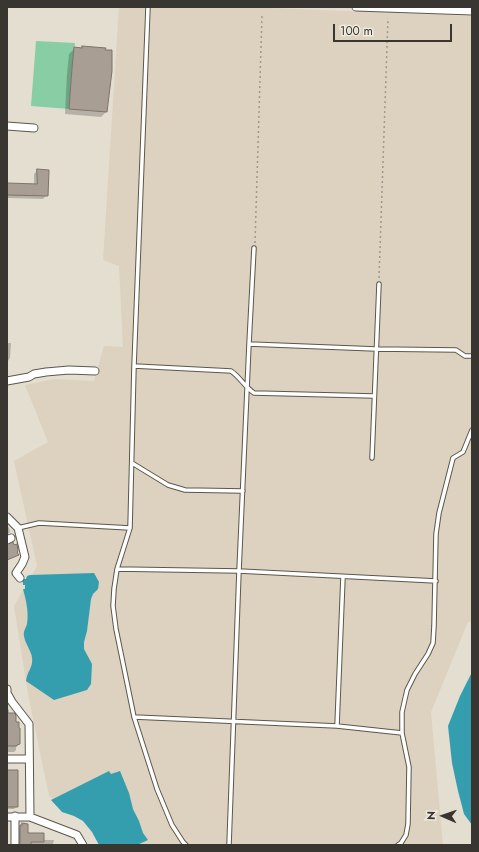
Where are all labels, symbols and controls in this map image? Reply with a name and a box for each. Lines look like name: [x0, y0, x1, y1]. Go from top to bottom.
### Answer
scale bar: [335, 16, 454, 42]
text: 100 m: [340, 22, 373, 40]
north arrow: [423, 796, 463, 836]
text: N: [423, 811, 439, 820]

